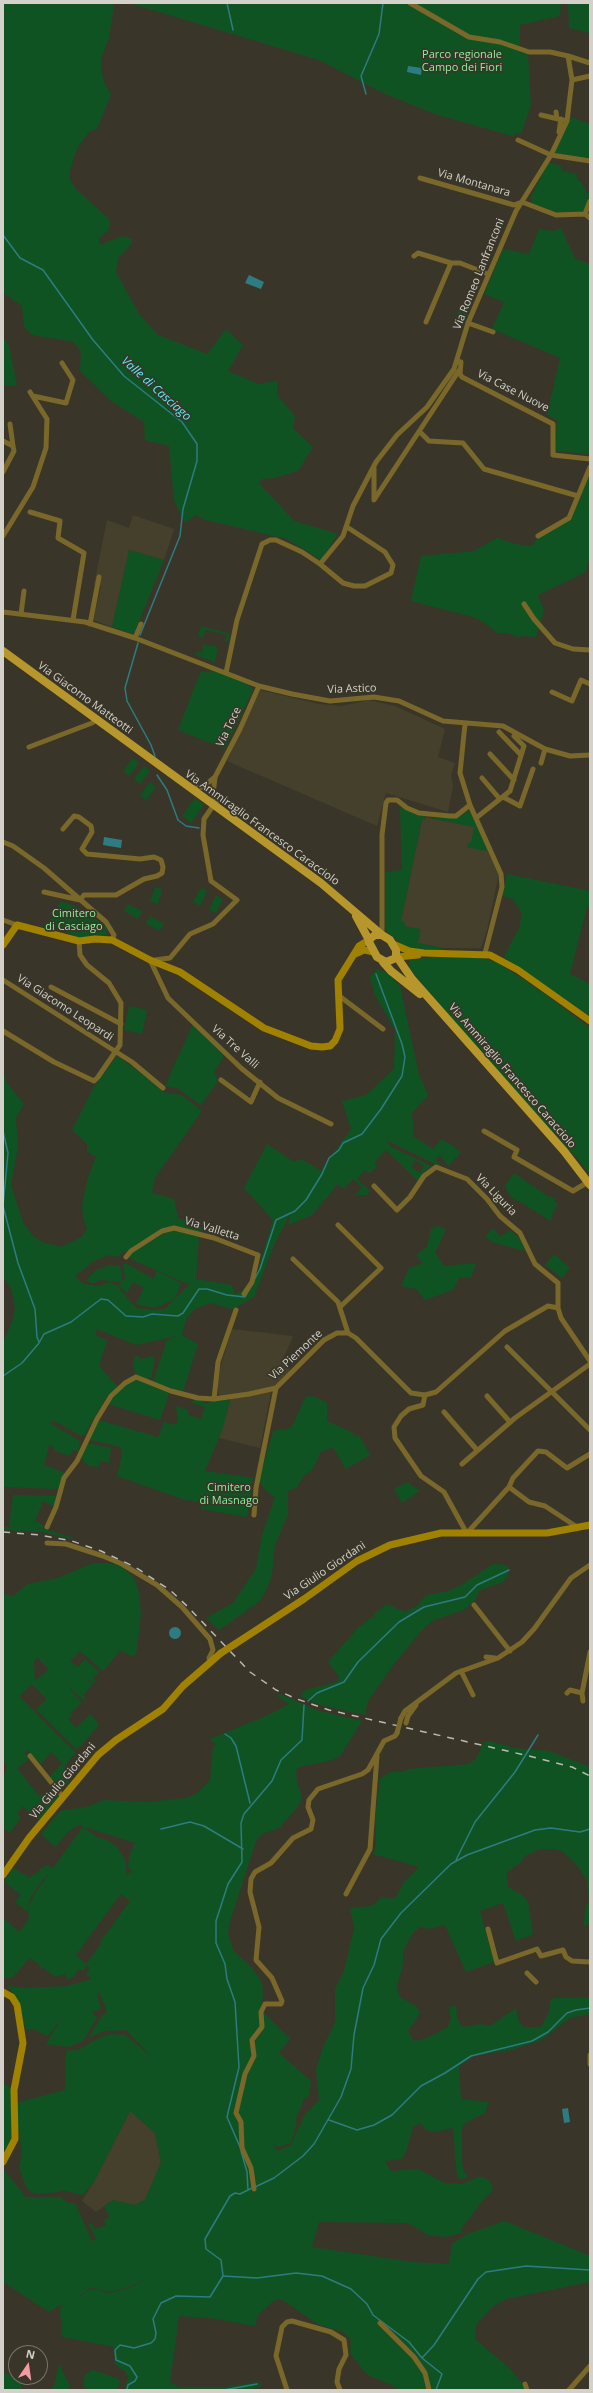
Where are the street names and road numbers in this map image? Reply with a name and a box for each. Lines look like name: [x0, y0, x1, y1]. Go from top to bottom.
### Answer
street label: Via Montanara: [436, 166, 512, 200]
street label: Via Romeo Lanfranconi: [451, 217, 507, 331]
street label: Via Case Nuove: [475, 367, 551, 415]
street label: Via Giacomo Matteotti: [35, 659, 135, 737]
street label: Via Astico: [327, 682, 377, 696]
street label: Via Toce: [214, 705, 244, 749]
street label: Via Ammiraglio Francesco Caracciolo: [182, 768, 342, 888]
street label: Via Giacomo Leopardi: [14, 972, 116, 1044]
street label: Via Ammiraglio Francesco Caracciolo: [446, 1001, 578, 1151]
street label: Via Tre Valli: [209, 1022, 261, 1072]
street label: Via Liguria: [473, 1171, 519, 1219]
street label: Via Valletta: [183, 1214, 241, 1244]
street label: Via Piemonte: [267, 1327, 325, 1383]
street label: Via Giulio Giordani: [282, 1539, 368, 1603]
street label: Via Giulio Giordani: [27, 1740, 99, 1822]

